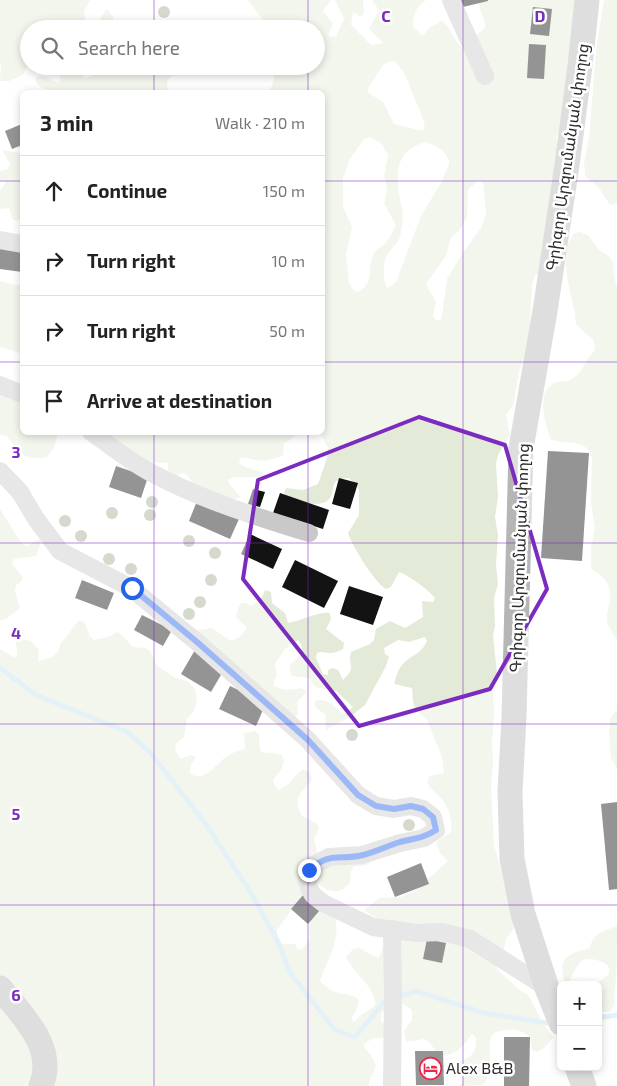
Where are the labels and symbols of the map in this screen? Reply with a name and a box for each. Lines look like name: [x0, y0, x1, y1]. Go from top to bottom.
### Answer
text: C: [381, 6, 391, 25]
text: D: [535, 6, 546, 25]
street label: Գրիգոր Արզումանյան փողոց: [541, 42, 593, 272]
text: 3: [11, 442, 21, 461]
street label: Գրիգոր Արզումանյան փողոց: [505, 443, 533, 673]
route start: [121, 577, 144, 600]
text: 4: [11, 623, 21, 642]
text: 5: [12, 804, 21, 823]
route end: [298, 859, 321, 882]
text: 6: [11, 985, 21, 1004]
hotel icon: Alex B&B: [418, 1056, 442, 1080]
place label: Alex B&B: [446, 1058, 514, 1077]

